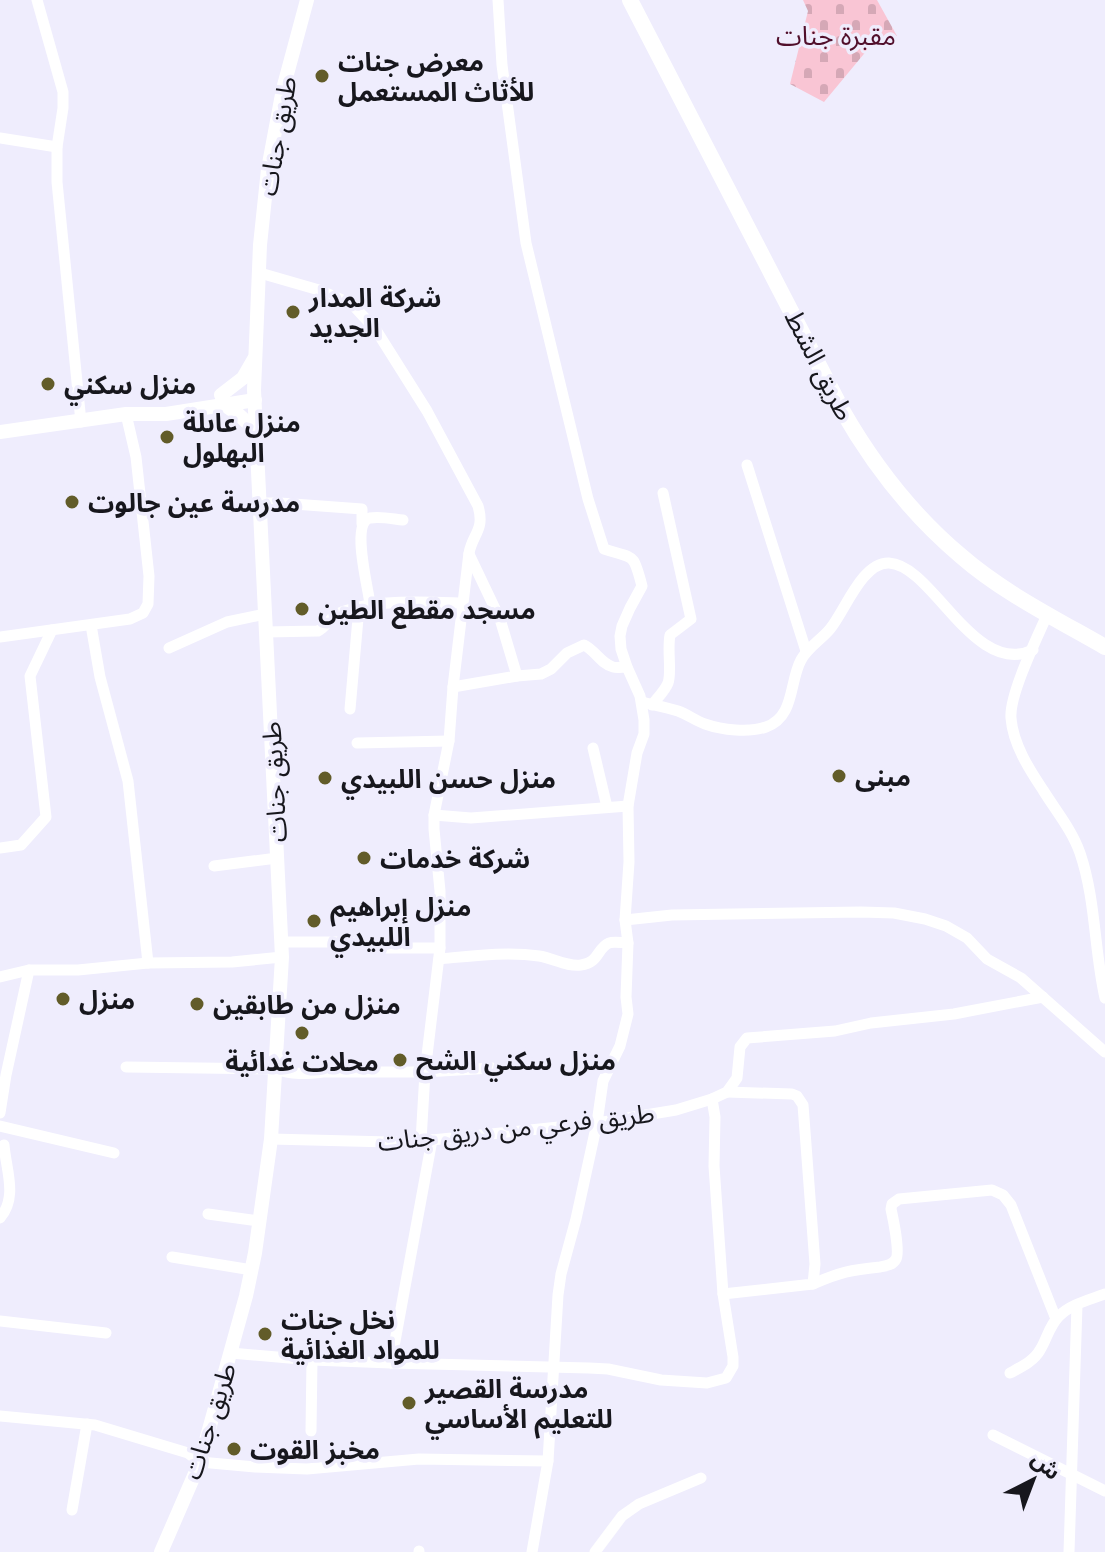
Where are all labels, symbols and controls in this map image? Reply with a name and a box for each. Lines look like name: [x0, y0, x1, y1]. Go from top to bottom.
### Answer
park label: مقبرة جنات: [776, 19, 896, 52]
place label: معرض جنات للأثاث المستعمل: [338, 45, 534, 108]
marker: معرض جنات للأثاث المستعمل: [313, 67, 331, 85]
street label: طريق جنات: [250, 74, 304, 198]
place label: شركة المدار الجديد: [308, 281, 442, 344]
marker: شركة المدار الجديد: [284, 303, 302, 321]
street label: طريق الشط: [778, 304, 862, 426]
place label: منزل سكني: [64, 368, 196, 406]
marker: منزل سكني: [39, 375, 57, 393]
place label: منزل عاىلة البهلول: [183, 406, 301, 469]
marker: منزل عاىلة البهلول: [158, 428, 176, 446]
place label: مدرسة عين جالوت: [88, 486, 300, 519]
marker: مدرسة عين جالوت: [63, 493, 81, 511]
place label: مسجد مقطع الطين: [318, 593, 536, 629]
marker: مسجد مقطع الطين: [293, 600, 311, 618]
street label: طريق جنات: [254, 721, 294, 843]
place label: مبنى: [855, 760, 911, 793]
place label: منزل حسن اللبيدي: [341, 762, 556, 800]
marker: مبنى: [830, 767, 848, 785]
marker: منزل حسن اللبيدي: [316, 769, 334, 787]
place label: شركة خدمات: [380, 842, 530, 875]
marker: شركة خدمات: [355, 849, 373, 867]
place label: منزل إبراهيم اللبيدي: [330, 890, 471, 958]
marker: منزل إبراهيم اللبيدي: [305, 912, 323, 930]
place label: منزل: [79, 983, 135, 1016]
place label: منزل من طابقين: [213, 988, 401, 1021]
marker: منزل: [54, 990, 72, 1008]
marker: منزل من طابقين: [188, 995, 206, 1013]
marker: محلات غدائية: [293, 1024, 311, 1042]
place label: منزل سكني الشح: [416, 1044, 616, 1082]
place label: محلات غدائية: [225, 1045, 379, 1078]
marker: منزل سكني الشح: [391, 1051, 409, 1069]
street label: طريق فرعي من دريق جنات: [376, 1096, 656, 1162]
place label: نخل جنات للمواد الغذائية: [281, 1303, 440, 1366]
marker: نخل جنات للمواد الغذائية: [256, 1325, 274, 1343]
street label: طريق جنات: [175, 1359, 243, 1483]
place label: مدرسة القصير للتعليم الأساسي: [424, 1372, 613, 1440]
marker: مدرسة القصير للتعليم الأساسي: [400, 1394, 418, 1412]
place label: مخبز القوت: [250, 1433, 380, 1466]
marker: مخبز القوت: [225, 1440, 243, 1458]
north arrow: [993, 1440, 1073, 1520]
text: ش: [1026, 1445, 1067, 1486]

